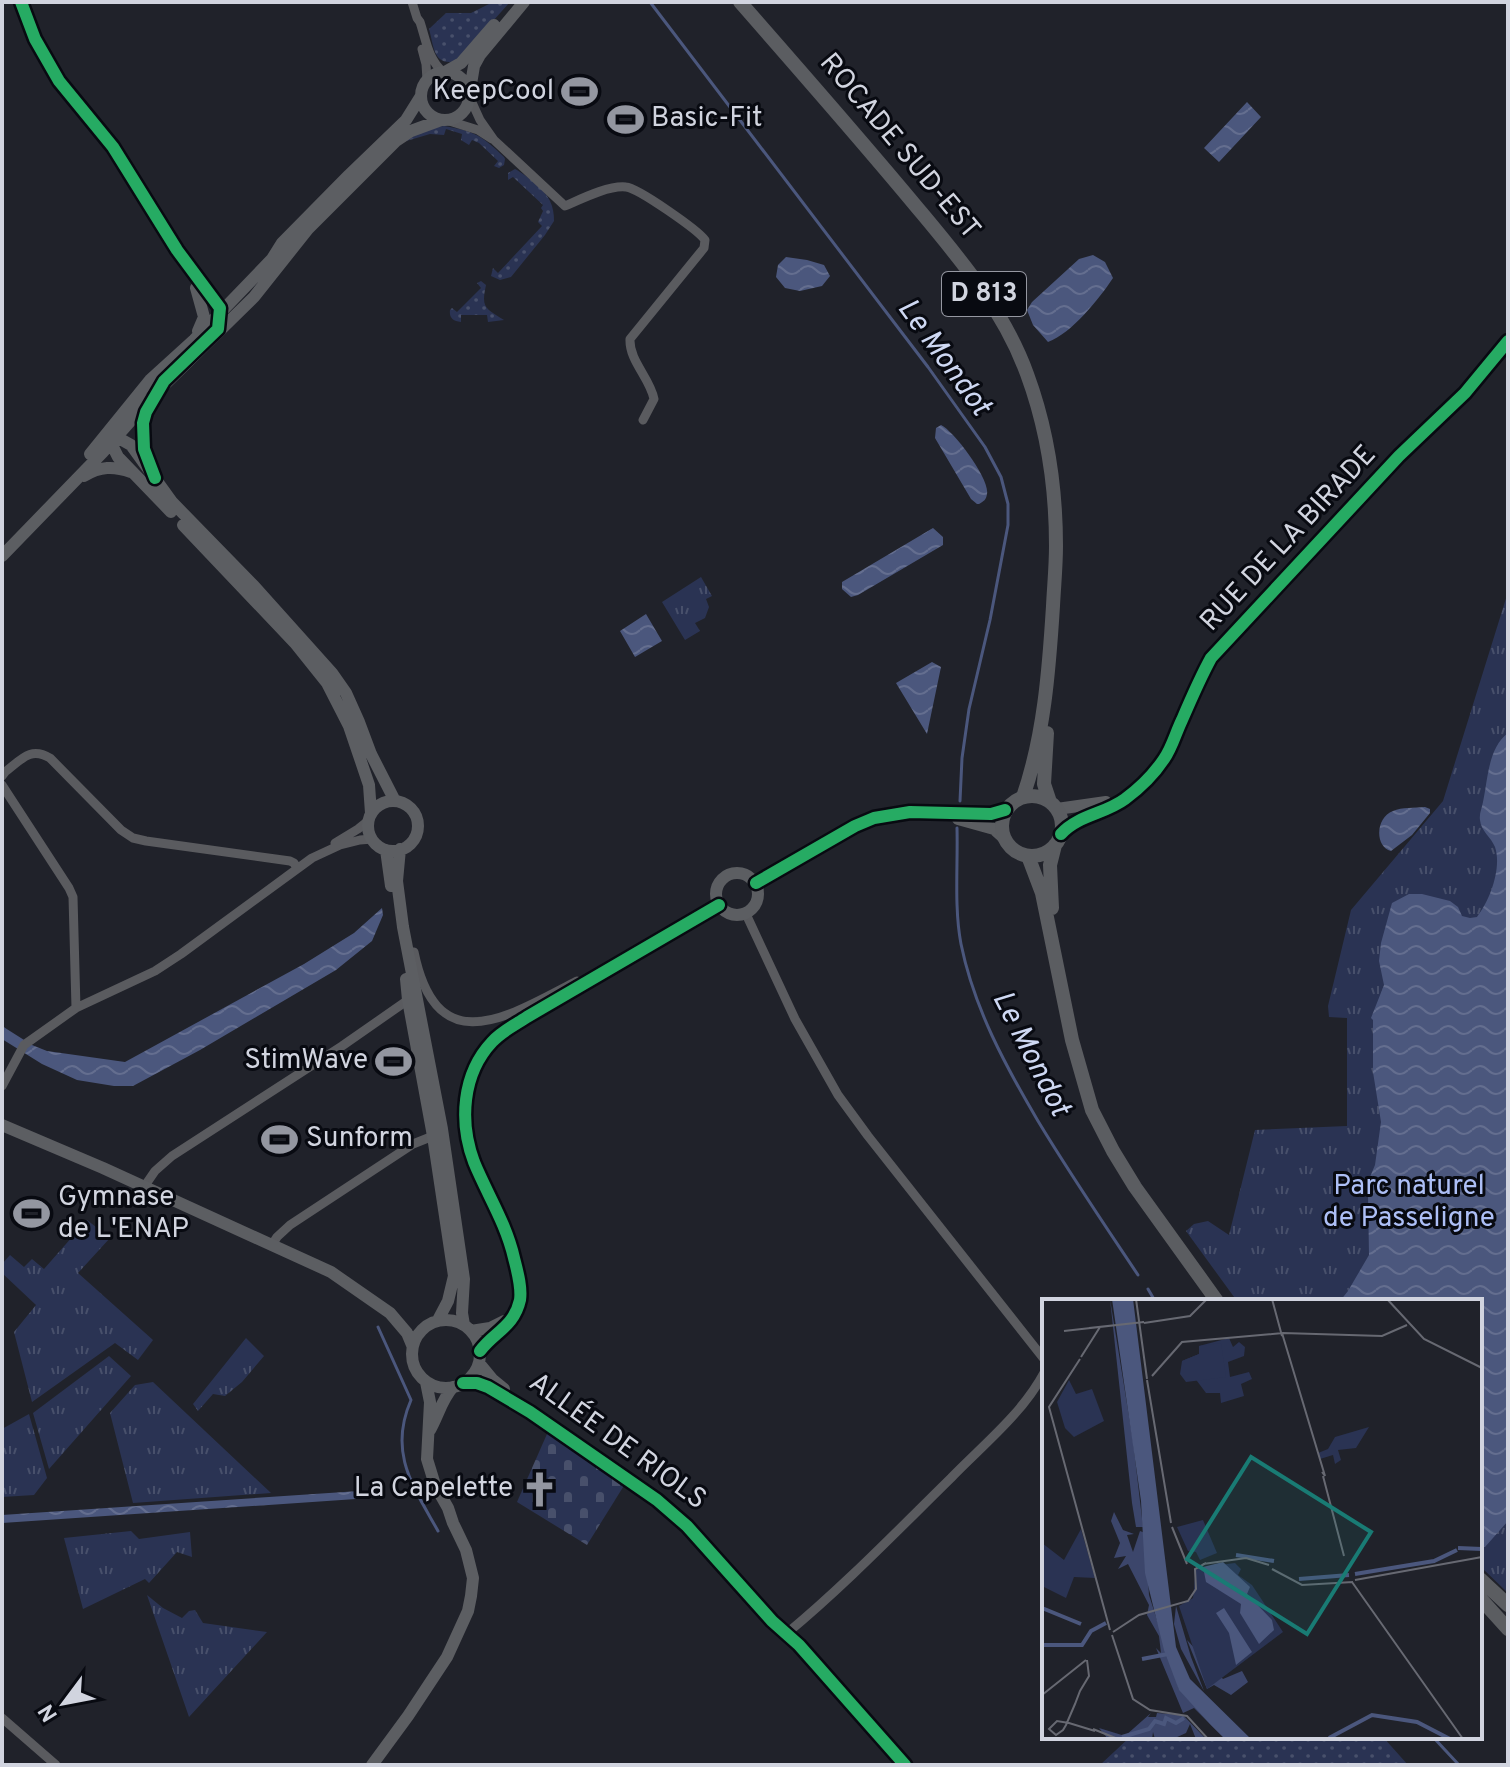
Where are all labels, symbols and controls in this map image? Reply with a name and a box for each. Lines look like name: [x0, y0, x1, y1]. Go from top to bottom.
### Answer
street label: ROCADE SUD-EST: [811, 46, 987, 248]
sports icon: KeepCool: [561, 73, 599, 111]
place label: KeepCool: [432, 74, 554, 110]
sports icon: Basic-Fit: [606, 100, 644, 138]
place label: Basic-Fit: [651, 101, 763, 137]
road number: D 813: [942, 272, 1026, 316]
water label: Le Mondot: [888, 292, 999, 425]
street label: RUE DE LA BIRADE: [1193, 438, 1385, 640]
water label: Le Mondot: [983, 985, 1078, 1124]
sports icon: StimWave: [375, 1042, 413, 1080]
place label: StimWave: [244, 1043, 368, 1079]
sports icon: Sunform: [261, 1120, 299, 1158]
place label: Sunform: [306, 1121, 413, 1157]
park label: Parc naturel de Passeligne: [1323, 1169, 1495, 1237]
place label: Gymnase de L'ENAP: [58, 1180, 189, 1248]
sports icon: Gymnase de L'ENAP: [13, 1195, 51, 1233]
inset map: [1042, 1299, 1482, 1739]
street label: ALLÉE DE RIOLS: [521, 1364, 714, 1519]
church icon: La Capelette: [520, 1470, 558, 1508]
place label: La Capelette: [354, 1471, 513, 1507]
north arrow: [24, 1663, 104, 1743]
text: N: [34, 1698, 65, 1726]

